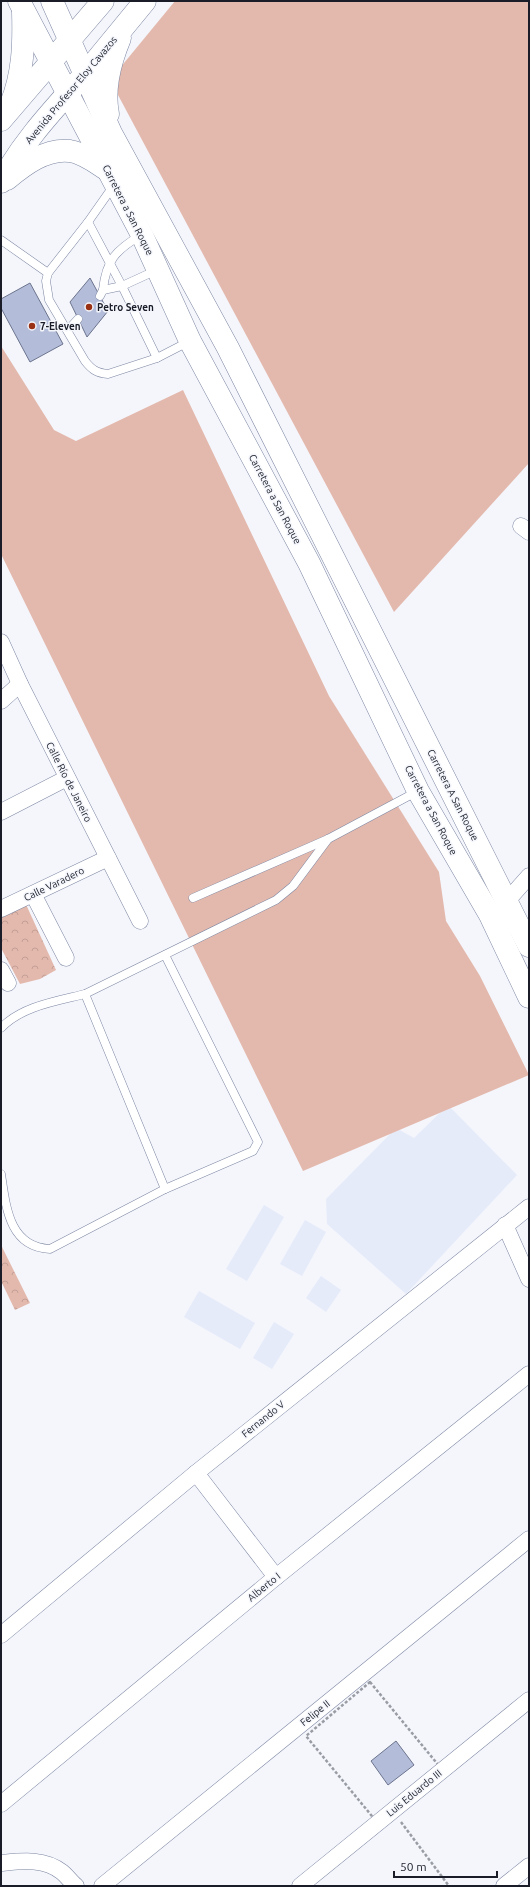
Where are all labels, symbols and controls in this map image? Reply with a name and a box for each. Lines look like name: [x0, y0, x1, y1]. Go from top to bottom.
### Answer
street label: Avenida Profesor Eloy Cavazos: [23, 34, 119, 146]
street label: Carretera a San Roque: [100, 163, 156, 257]
marker: Petro Seven: [84, 302, 94, 312]
place label: Petro Seven: [97, 302, 154, 313]
marker: 7-Eleven: [27, 321, 37, 331]
place label: 7-Eleven: [40, 321, 81, 332]
street label: Carretera a San Roque: [247, 452, 303, 546]
street label: Calle Río de Janeiro: [44, 740, 94, 824]
street label: Carretera A San Roque: [425, 747, 481, 843]
street label: Carretera a San Roque: [403, 763, 459, 857]
street label: Calle Varadero: [22, 865, 86, 903]
street label: Fernando V: [240, 1398, 287, 1439]
street label: Alberto I: [245, 1570, 283, 1604]
street label: Felipe II: [298, 1698, 332, 1728]
street label: Luis Eduardo III: [384, 1767, 444, 1819]
scale bar: [394, 1853, 497, 1879]
text: 50 m: [400, 1860, 427, 1873]

